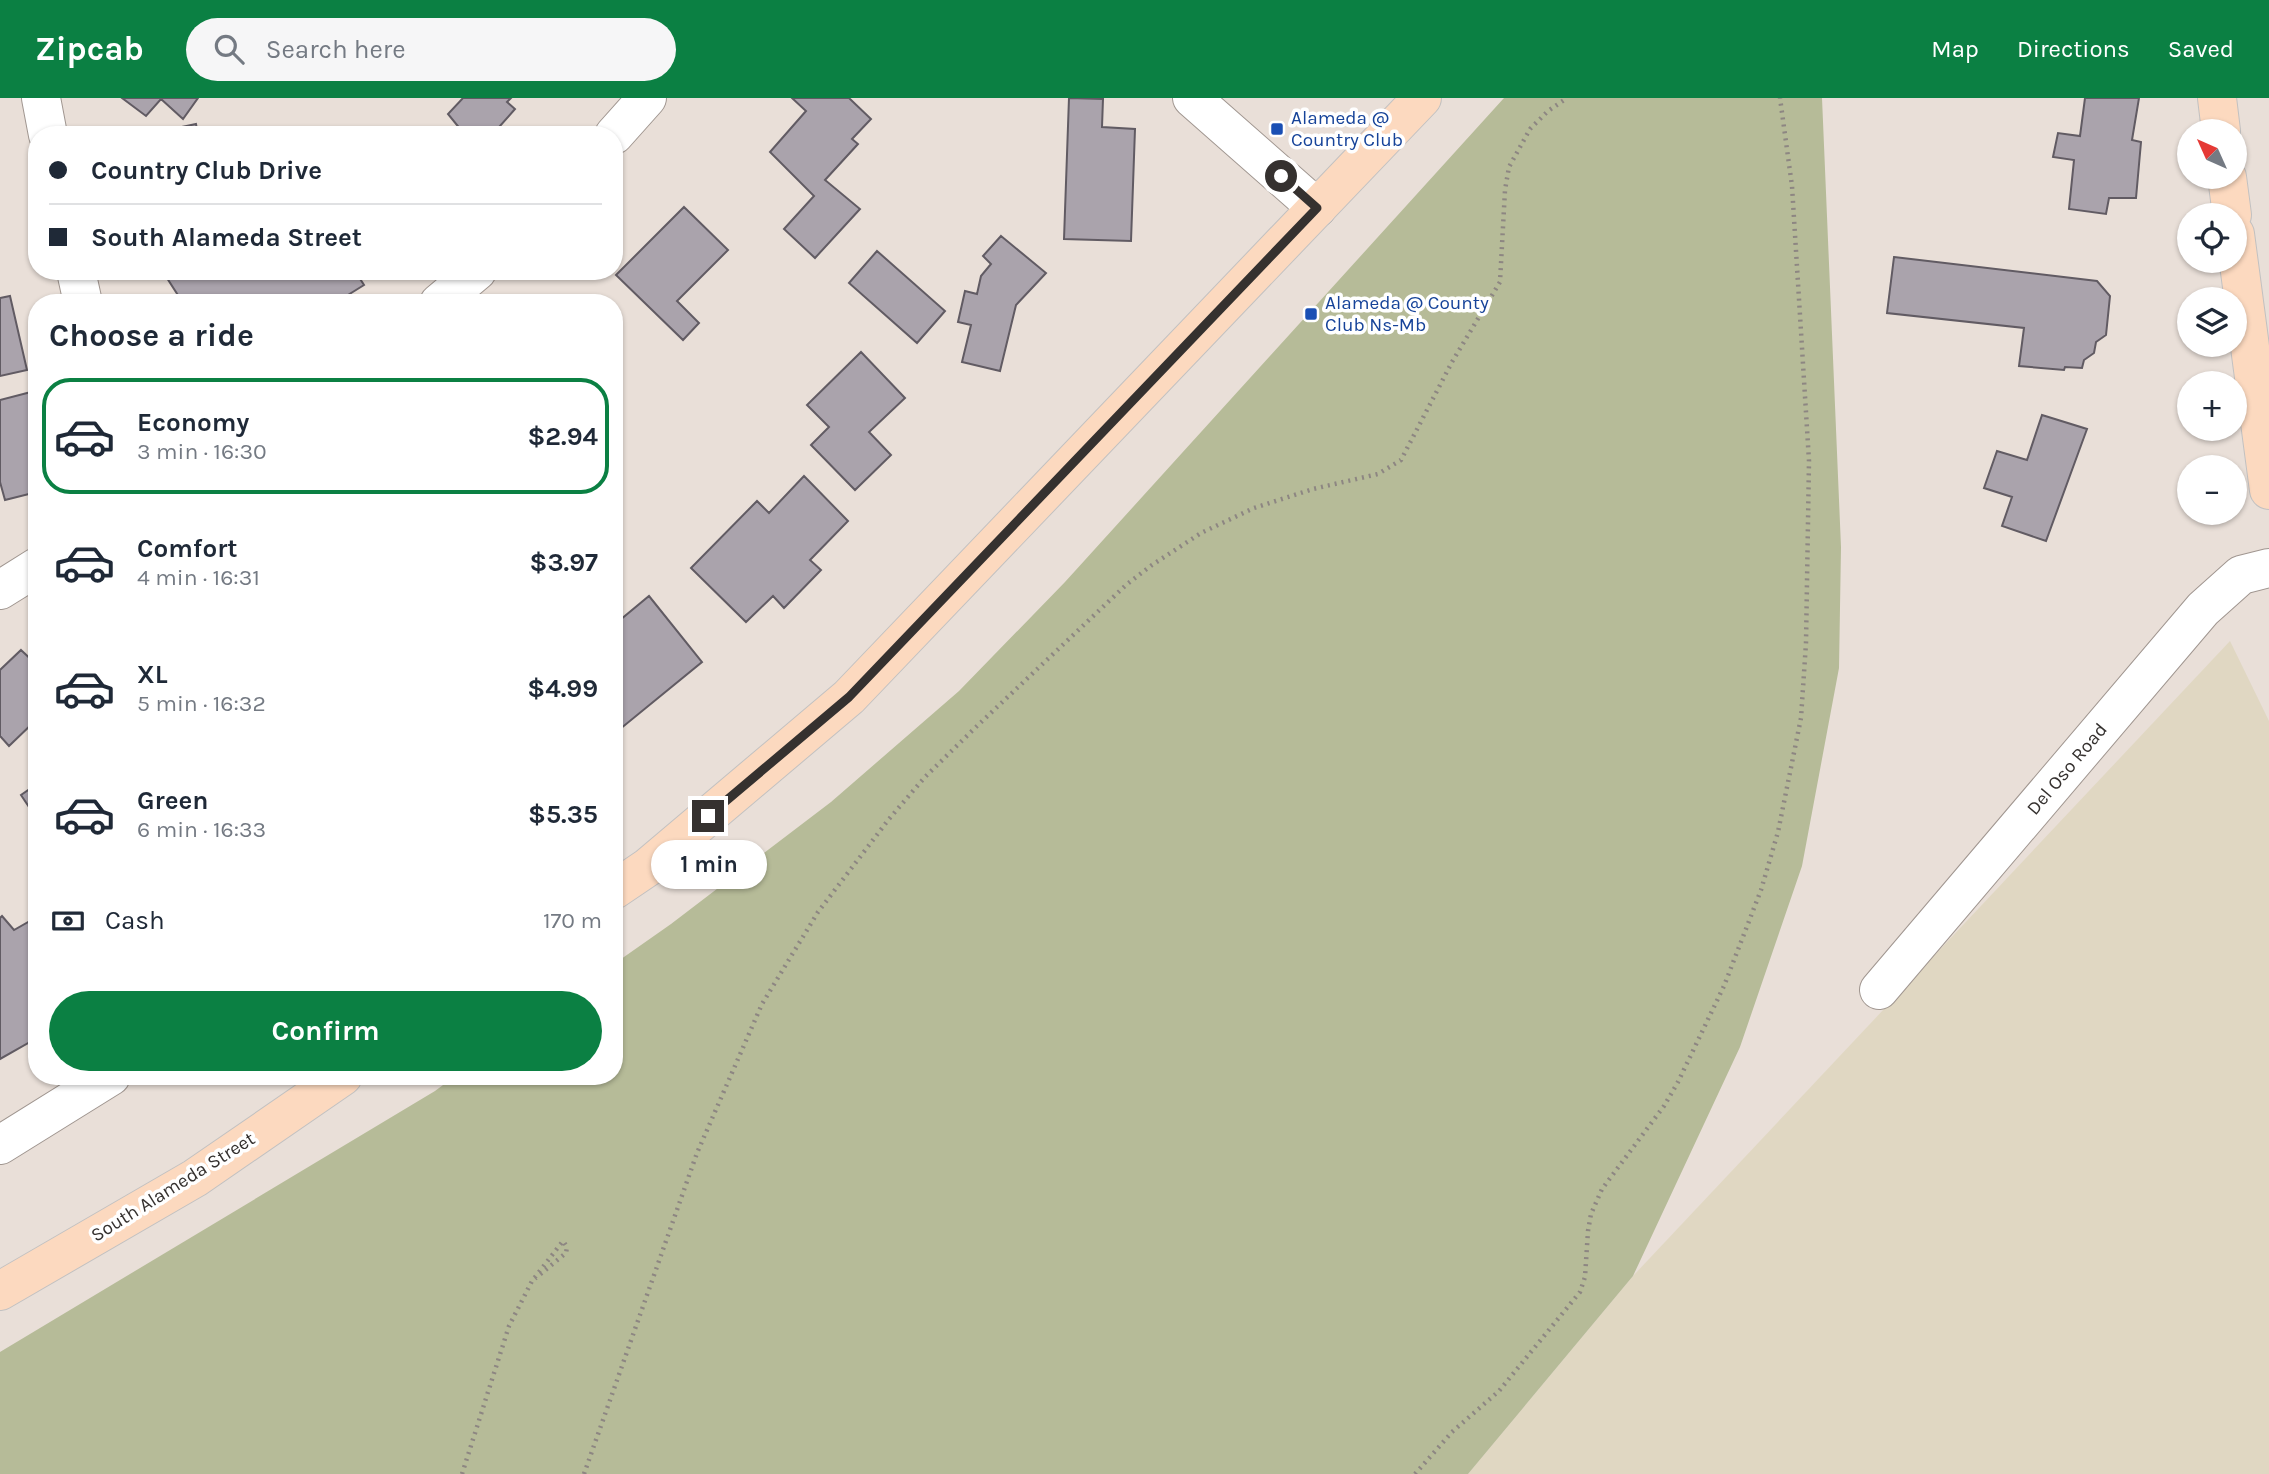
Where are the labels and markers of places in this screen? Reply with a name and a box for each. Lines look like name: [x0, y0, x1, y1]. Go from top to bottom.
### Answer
place label: Alameda @ Country Club: [1291, 107, 1403, 151]
marker: Alameda @ Country Club: [1269, 121, 1285, 137]
place label: Alameda @ County Club Ns-Mb: [1325, 292, 1489, 336]
marker: Alameda @ County Club Ns-Mb: [1303, 306, 1319, 322]

